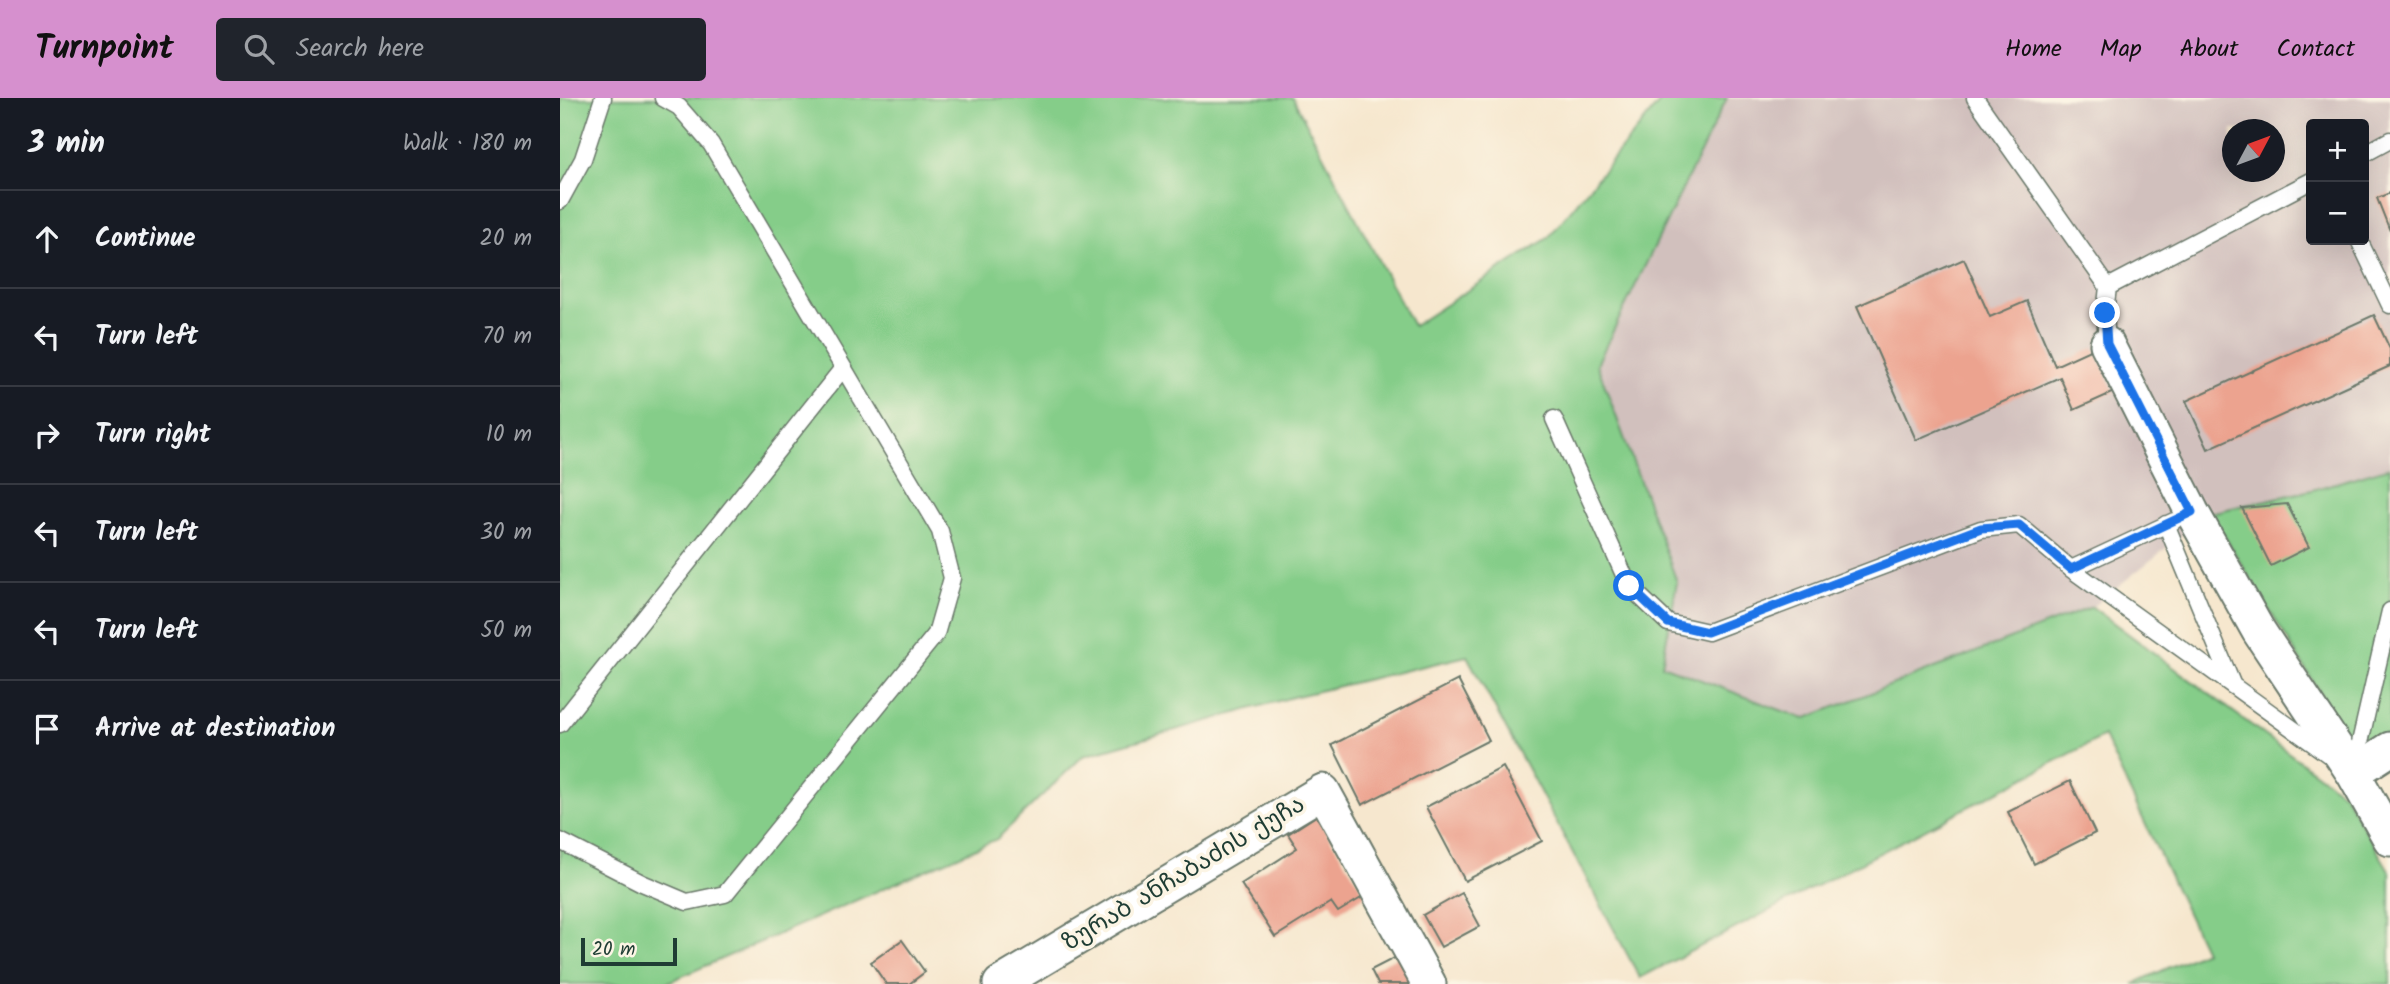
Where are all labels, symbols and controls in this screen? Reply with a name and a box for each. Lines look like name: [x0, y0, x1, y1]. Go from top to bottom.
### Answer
search box: [216, 18, 706, 81]
text: Turnpoint: [35, 23, 174, 76]
text: Search here: [296, 28, 424, 70]
icon: search: [240, 30, 278, 68]
text: Home: [2005, 30, 2062, 69]
text: Map: [2100, 30, 2142, 69]
text: About: [2180, 30, 2238, 69]
text: Contact: [2276, 30, 2355, 69]
north arrow: [2222, 119, 2285, 182]
map controls: [2306, 119, 2369, 245]
button: +: [2306, 119, 2369, 182]
text: 3 min: [28, 120, 105, 168]
text: Walk · 180 m: [403, 126, 532, 162]
button: −: [2306, 182, 2369, 245]
text: Continue: [95, 218, 196, 260]
icon: ahead: [28, 220, 66, 258]
text: 20 m: [480, 221, 532, 257]
route end: [2089, 297, 2120, 328]
text: Turn left: [95, 316, 198, 358]
icon: left: [28, 318, 66, 356]
text: 70 m: [482, 319, 532, 355]
text: Turn right: [95, 414, 211, 456]
icon: right: [28, 416, 66, 454]
text: 10 m: [486, 417, 532, 453]
text: Turn left: [95, 512, 198, 554]
icon: left: [28, 514, 66, 552]
text: 30 m: [480, 515, 532, 551]
route start: [1613, 570, 1644, 601]
text: Turn left: [95, 610, 198, 652]
icon: left: [28, 612, 66, 650]
text: 50 m: [481, 613, 532, 649]
text: Arrive at destination: [95, 708, 335, 750]
icon: arrive: [28, 710, 66, 748]
street label: ზურაბ ანჩაბაძის ქუჩა: [1055, 786, 1313, 962]
scale bar: [581, 935, 677, 967]
text: 20 m: [592, 935, 635, 965]

